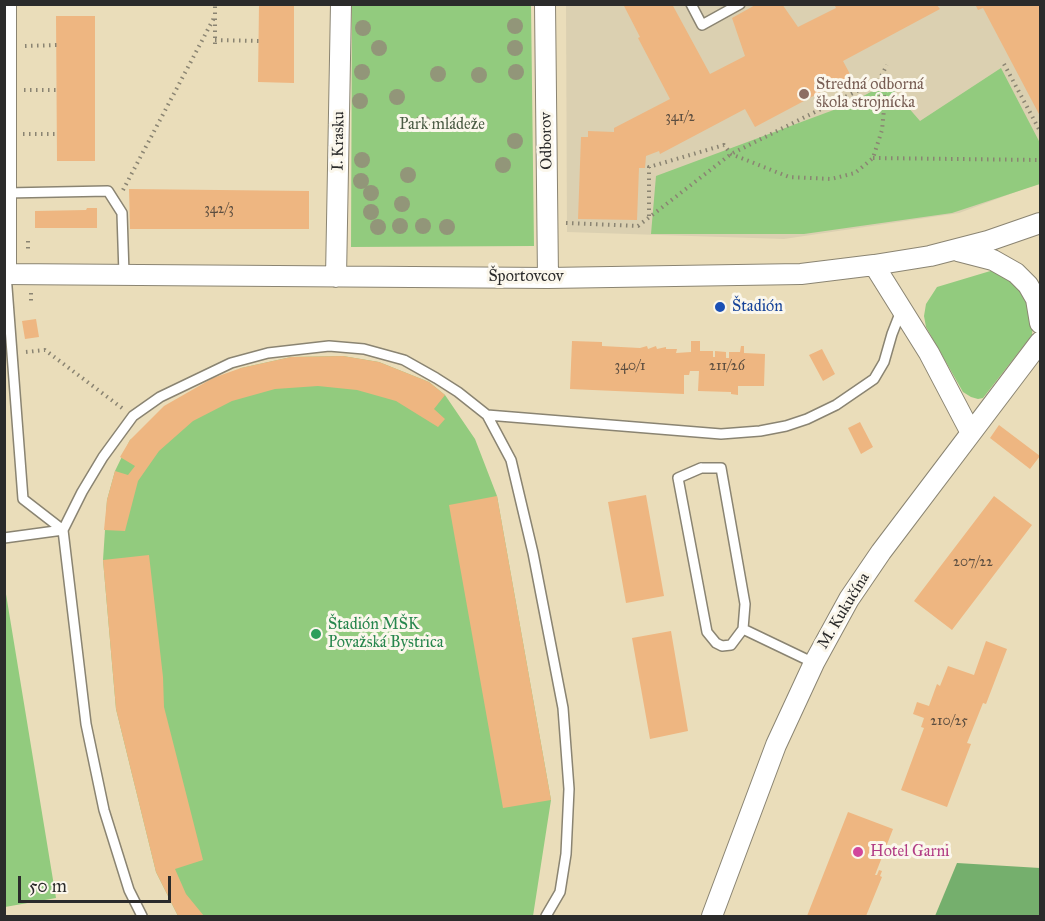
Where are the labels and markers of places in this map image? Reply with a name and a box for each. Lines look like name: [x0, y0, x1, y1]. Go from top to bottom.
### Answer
place label: Stredná odborná škola strojnícka: [816, 75, 924, 113]
marker: Stredná odborná škola strojnícka: [797, 87, 811, 101]
place label: Štadión: [732, 297, 783, 317]
marker: Štadión: [713, 300, 727, 314]
place label: Štadión MŠK Považská Bystrica: [328, 615, 443, 653]
marker: Štadión MŠK Považská Bystrica: [309, 627, 323, 641]
place label: Hotel Garni: [870, 842, 949, 862]
marker: Hotel Garni: [851, 845, 865, 859]

